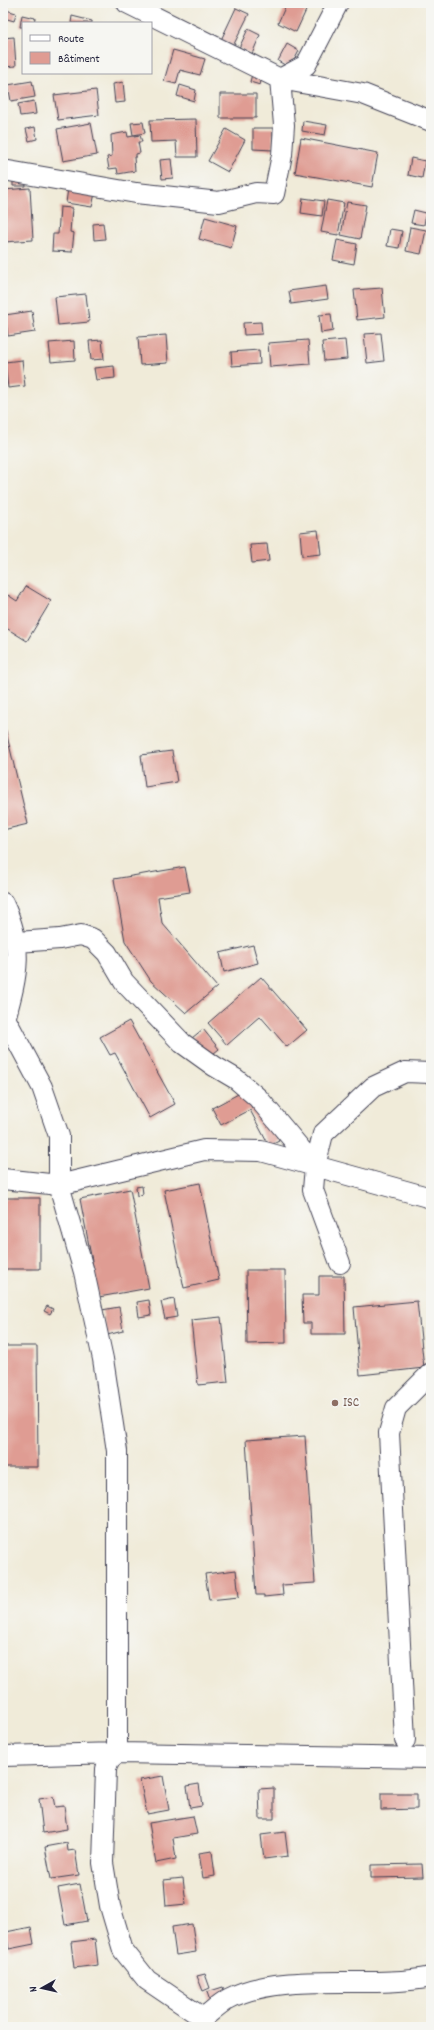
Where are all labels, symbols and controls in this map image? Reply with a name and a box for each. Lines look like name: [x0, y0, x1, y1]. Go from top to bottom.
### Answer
legend: [22, 22, 152, 74]
text: Route: [58, 31, 84, 48]
text: Bâtiment: [58, 51, 100, 68]
place label: ISC: [343, 1394, 360, 1413]
marker: ISC: [330, 1398, 340, 1408]
north arrow: [22, 1968, 62, 2008]
text: N: [26, 1985, 42, 1993]

